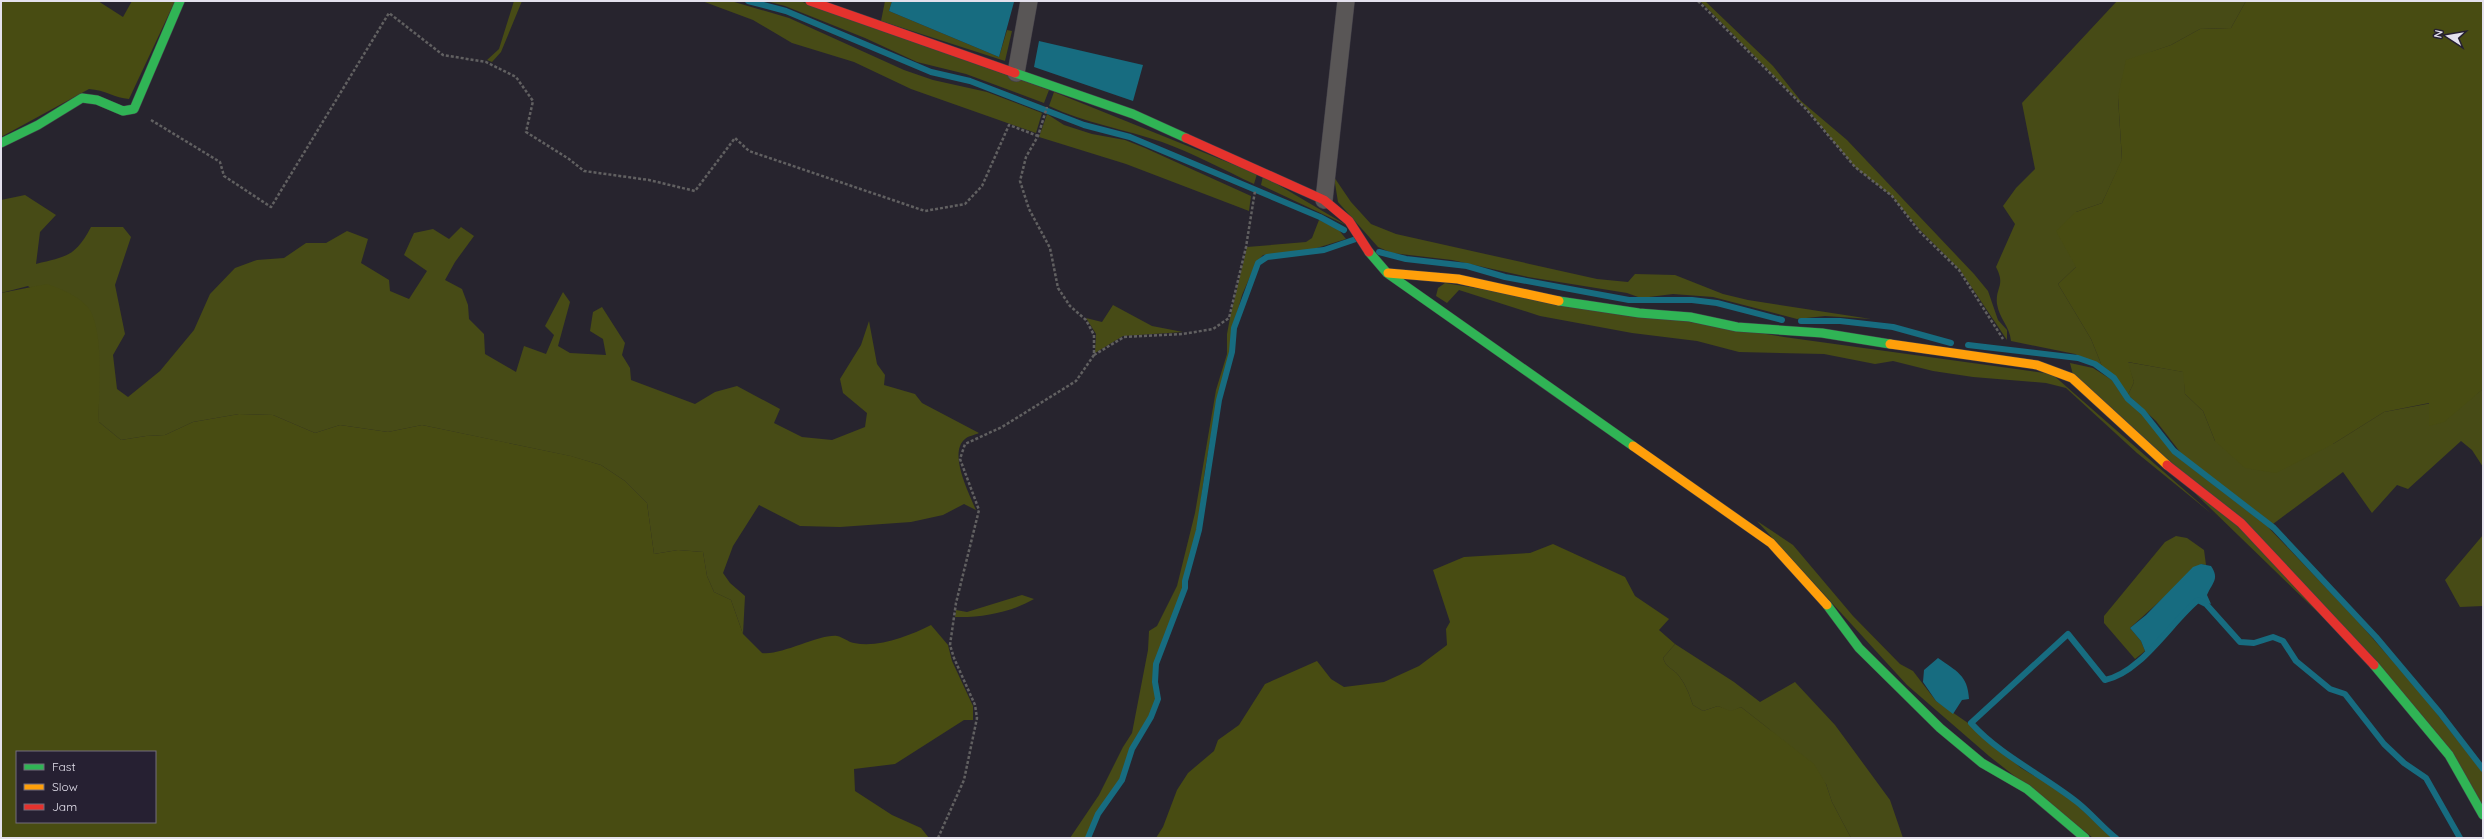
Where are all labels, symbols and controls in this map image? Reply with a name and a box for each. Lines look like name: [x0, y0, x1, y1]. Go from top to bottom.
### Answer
north arrow: [2428, 16, 2468, 56]
text: N: [2431, 29, 2446, 39]
legend: [16, 751, 156, 823]
text: Fast: [52, 759, 76, 774]
text: Slow: [52, 779, 78, 794]
text: Jam: [52, 799, 77, 814]

